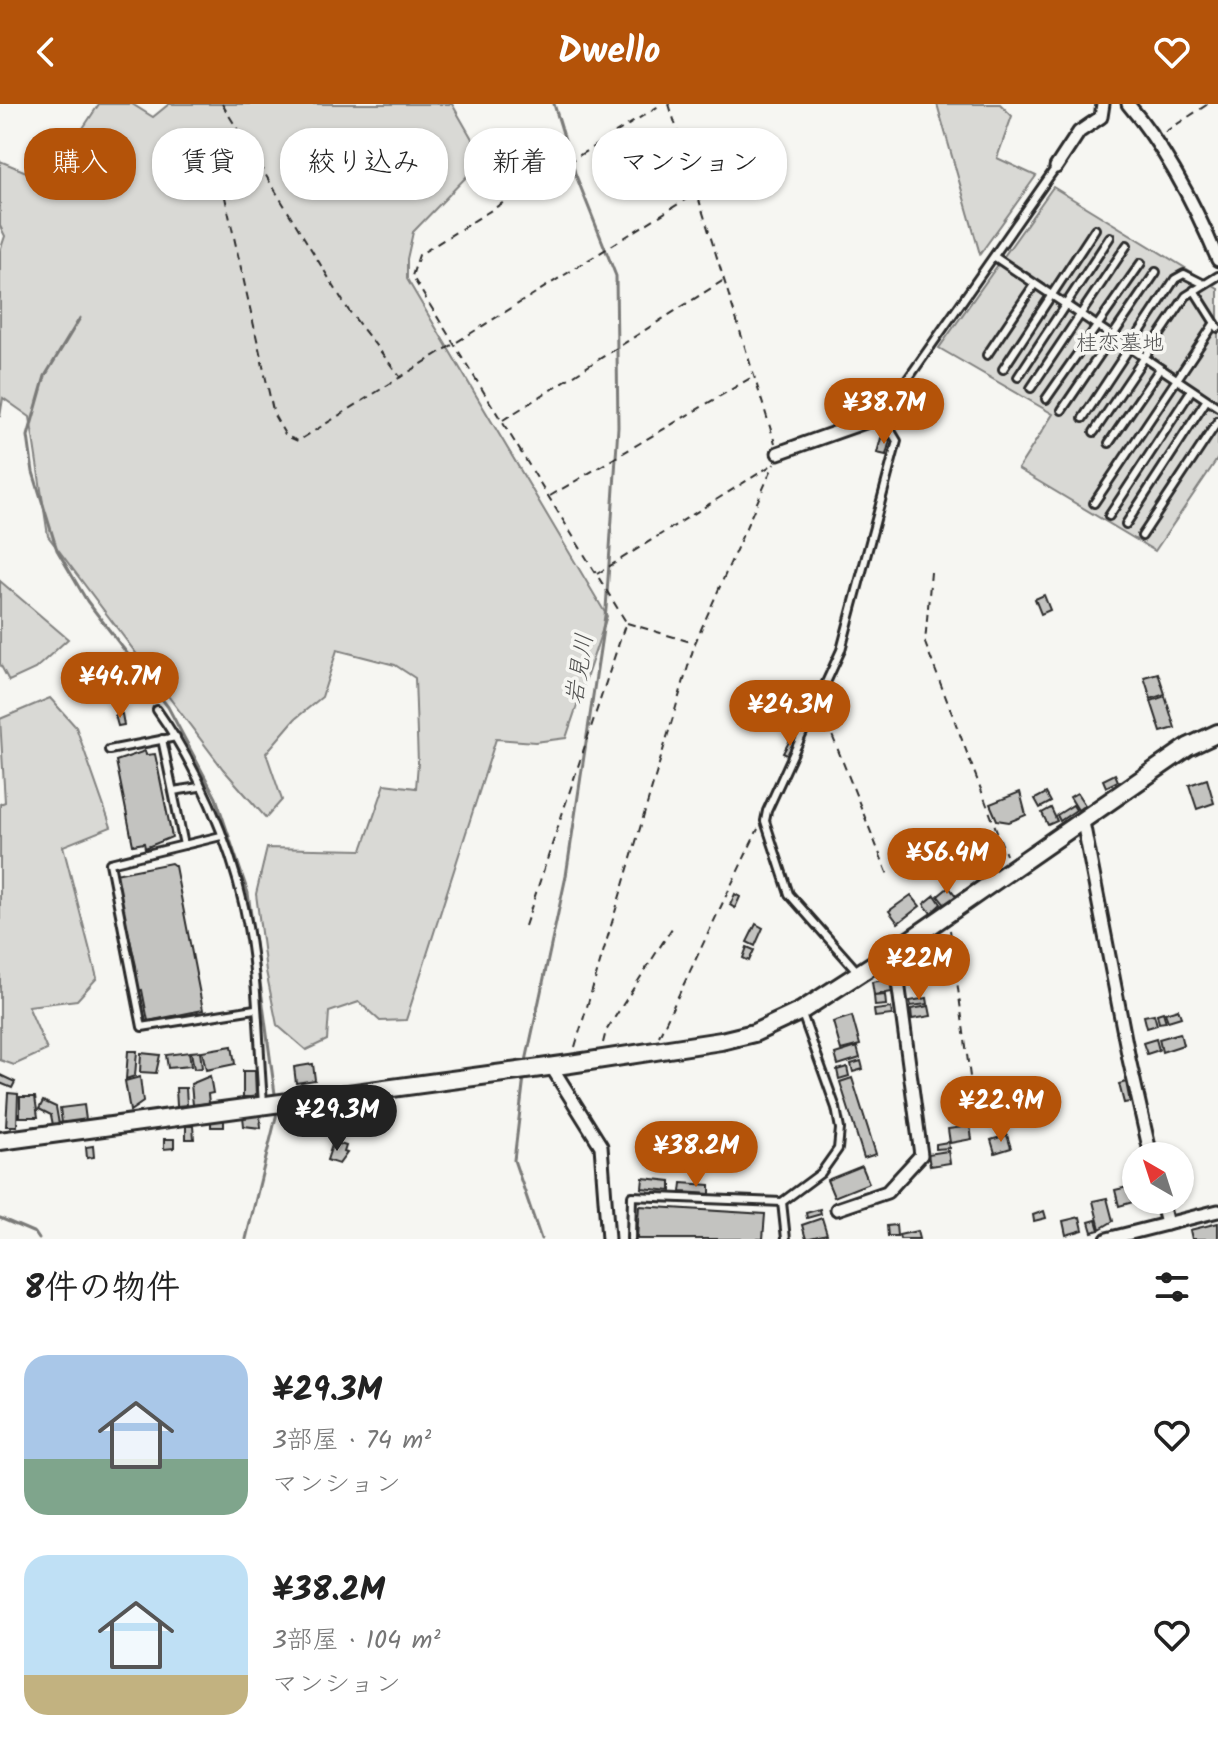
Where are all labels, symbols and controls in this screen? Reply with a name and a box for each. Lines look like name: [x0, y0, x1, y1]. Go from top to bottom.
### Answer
text: Dwello: [558, 24, 660, 81]
icon: back: [24, 30, 68, 74]
icon: heart: [1150, 30, 1194, 74]
chip: 購入: [24, 128, 136, 200]
chip: 賃貸: [152, 128, 264, 200]
chip: 絞り込み: [280, 128, 448, 200]
chip: 新着: [464, 128, 576, 200]
chip: マンション: [592, 128, 787, 200]
park label: 桂恋墓地: [1076, 327, 1164, 362]
pin: ¥38.7M: [819, 378, 949, 446]
text: ¥38.7M: [842, 383, 926, 425]
water label: 岩見川: [556, 631, 605, 708]
pin: ¥44.7M: [55, 652, 185, 720]
text: ¥44.7M: [79, 657, 161, 699]
pin: ¥24.3M: [725, 680, 855, 748]
text: ¥24.3M: [747, 685, 833, 727]
pin: ¥56.4M: [882, 828, 1012, 896]
text: ¥56.4M: [905, 833, 989, 875]
pin: ¥22M: [872, 934, 966, 1002]
text: ¥22M: [886, 939, 952, 981]
pin: ¥22.9M: [936, 1076, 1066, 1144]
text: ¥22.9M: [958, 1081, 1044, 1123]
pin: ¥29.3M: [272, 1085, 402, 1153]
text: ¥29.3M: [295, 1090, 379, 1132]
pin: ¥38.2M: [631, 1121, 761, 1189]
text: ¥38.2M: [653, 1126, 739, 1168]
north arrow: [1122, 1142, 1194, 1214]
map controls: [1122, 1142, 1194, 1214]
text: 8件の物件: [24, 1262, 180, 1316]
icon: filters: [1150, 1265, 1194, 1309]
text: ¥29.3M: [272, 1364, 382, 1418]
icon: home: [88, 1387, 184, 1483]
icon: heart: [1150, 1413, 1194, 1457]
text: 3部屋 · 74 m²: [272, 1420, 431, 1462]
text: マンション: [272, 1464, 401, 1506]
text: ¥38.2M: [272, 1564, 385, 1618]
icon: home: [88, 1587, 184, 1683]
icon: heart: [1150, 1613, 1194, 1657]
text: 3部屋 · 104 m²: [272, 1620, 440, 1662]
text: マンション: [272, 1664, 401, 1706]

